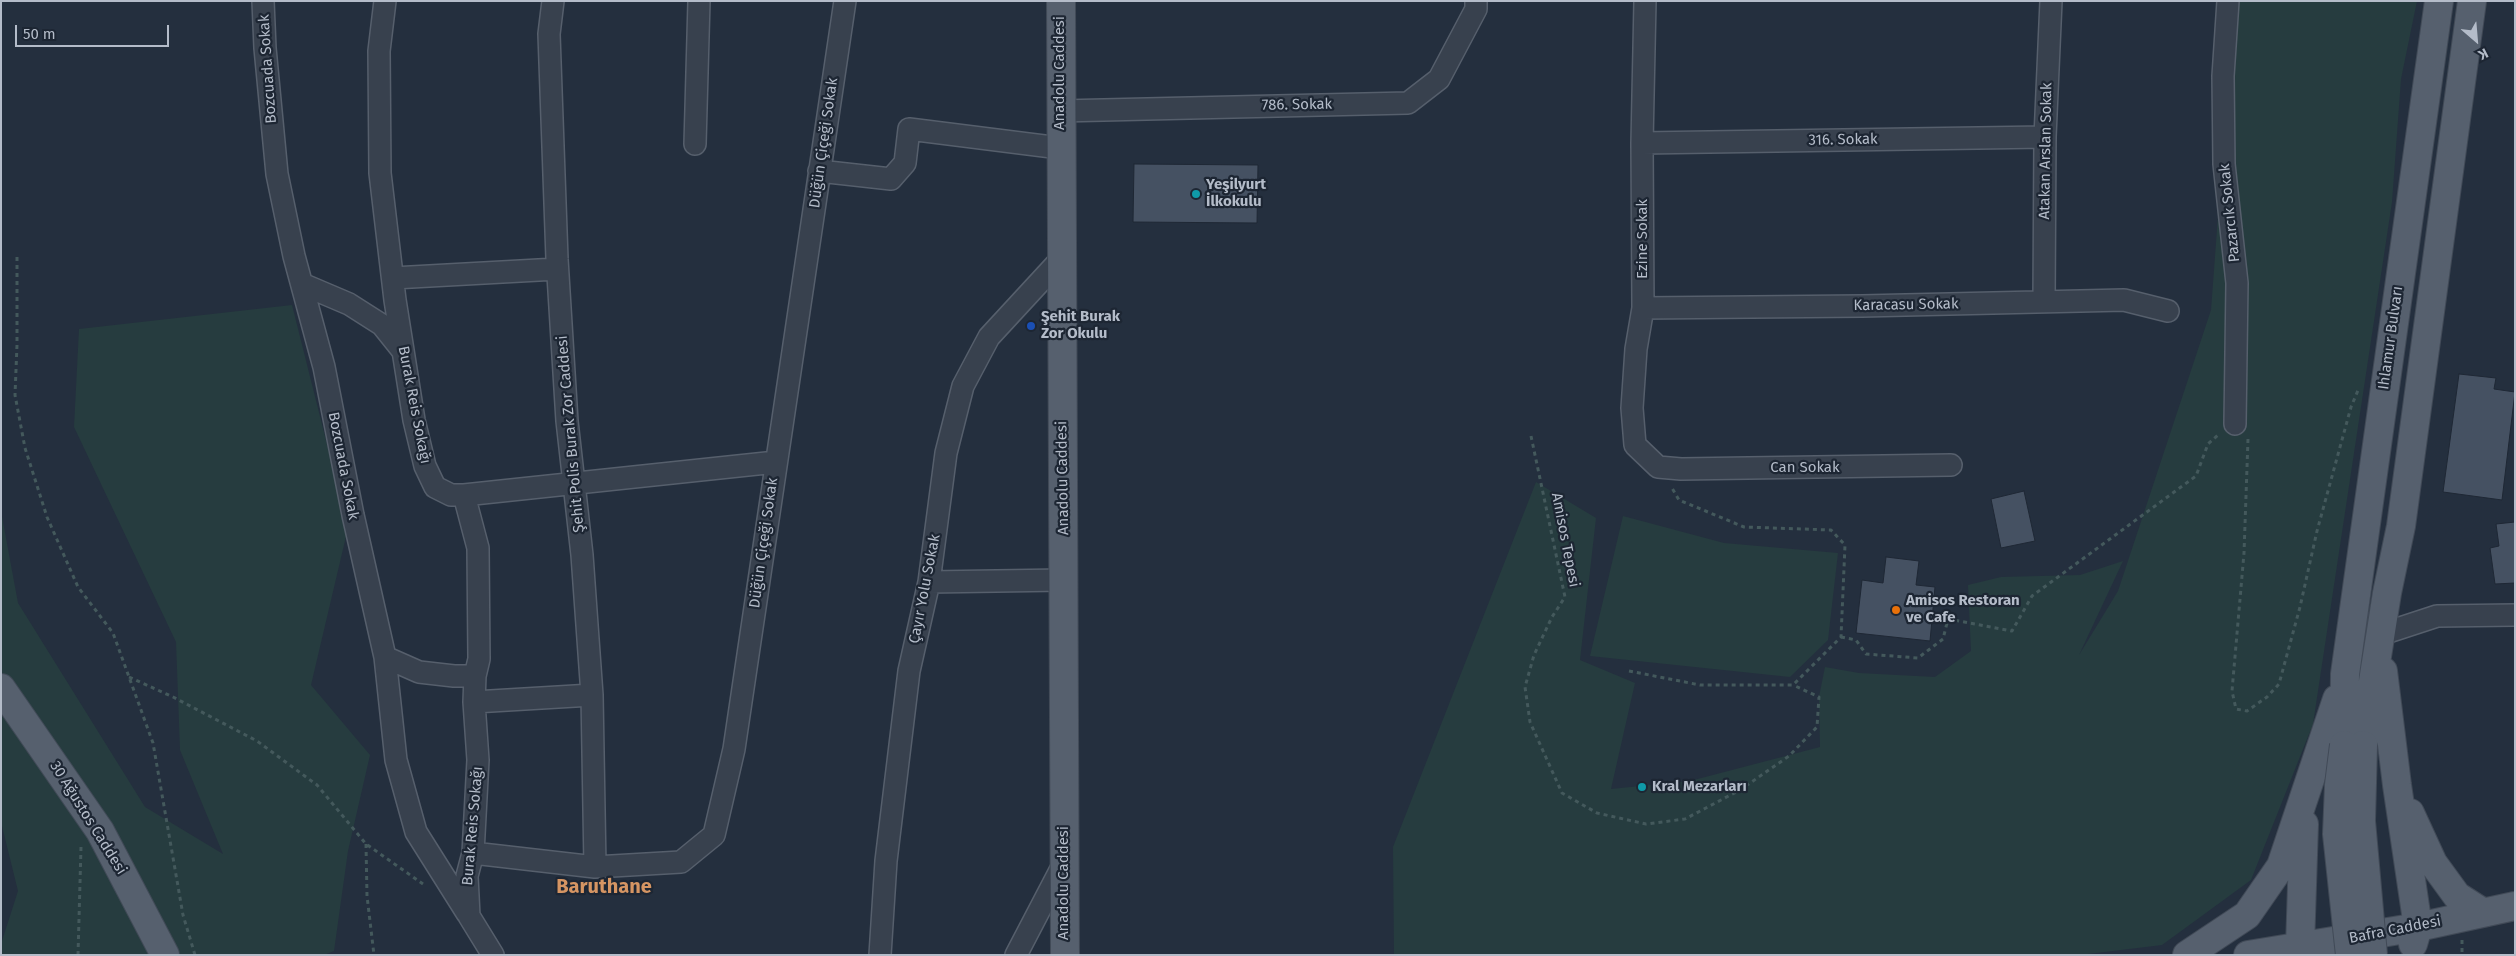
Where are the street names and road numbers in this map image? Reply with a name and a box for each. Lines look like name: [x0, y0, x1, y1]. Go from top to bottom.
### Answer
street label: Bozcuada Sokak: [255, 14, 281, 124]
street label: Anadolu Caddesi: [1051, 16, 1069, 130]
street label: Düğün Çiçeği Sokak: [806, 77, 842, 209]
street label: Atakan Arslan Sokak: [2036, 82, 2056, 220]
street label: 786. Sokak: [1262, 95, 1332, 115]
street label: 316. Sokak: [1808, 130, 1878, 150]
street label: Pazarcık Sokak: [2216, 163, 2244, 263]
street label: Ezine Sokak: [1634, 199, 1652, 279]
street label: Ihlamur Bulvarı: [2375, 285, 2407, 391]
street label: Karacasu Sokak: [1853, 295, 1959, 315]
street label: Şehit Polis Burak Zor Caddesi: [553, 335, 589, 533]
street label: Burak Reis Sokağı: [394, 345, 434, 465]
street label: Bozcuada Sokak: [324, 411, 362, 521]
street label: Anadolu Caddesi: [1053, 421, 1073, 535]
street label: Can Sokak: [1770, 459, 1840, 477]
street label: Düğün Çiçeği Sokak: [746, 477, 782, 609]
street label: Amisos Tepesi: [1547, 491, 1583, 589]
street label: Çayır Yolu Sokak: [906, 533, 944, 645]
street label: 30 Ağustos Caddesi: [46, 758, 130, 878]
street label: Burak Reis Sokağı: [459, 766, 487, 886]
street label: Anadolu Caddesi: [1055, 826, 1073, 940]
street label: Bafra Caddesi: [2347, 912, 2443, 948]

